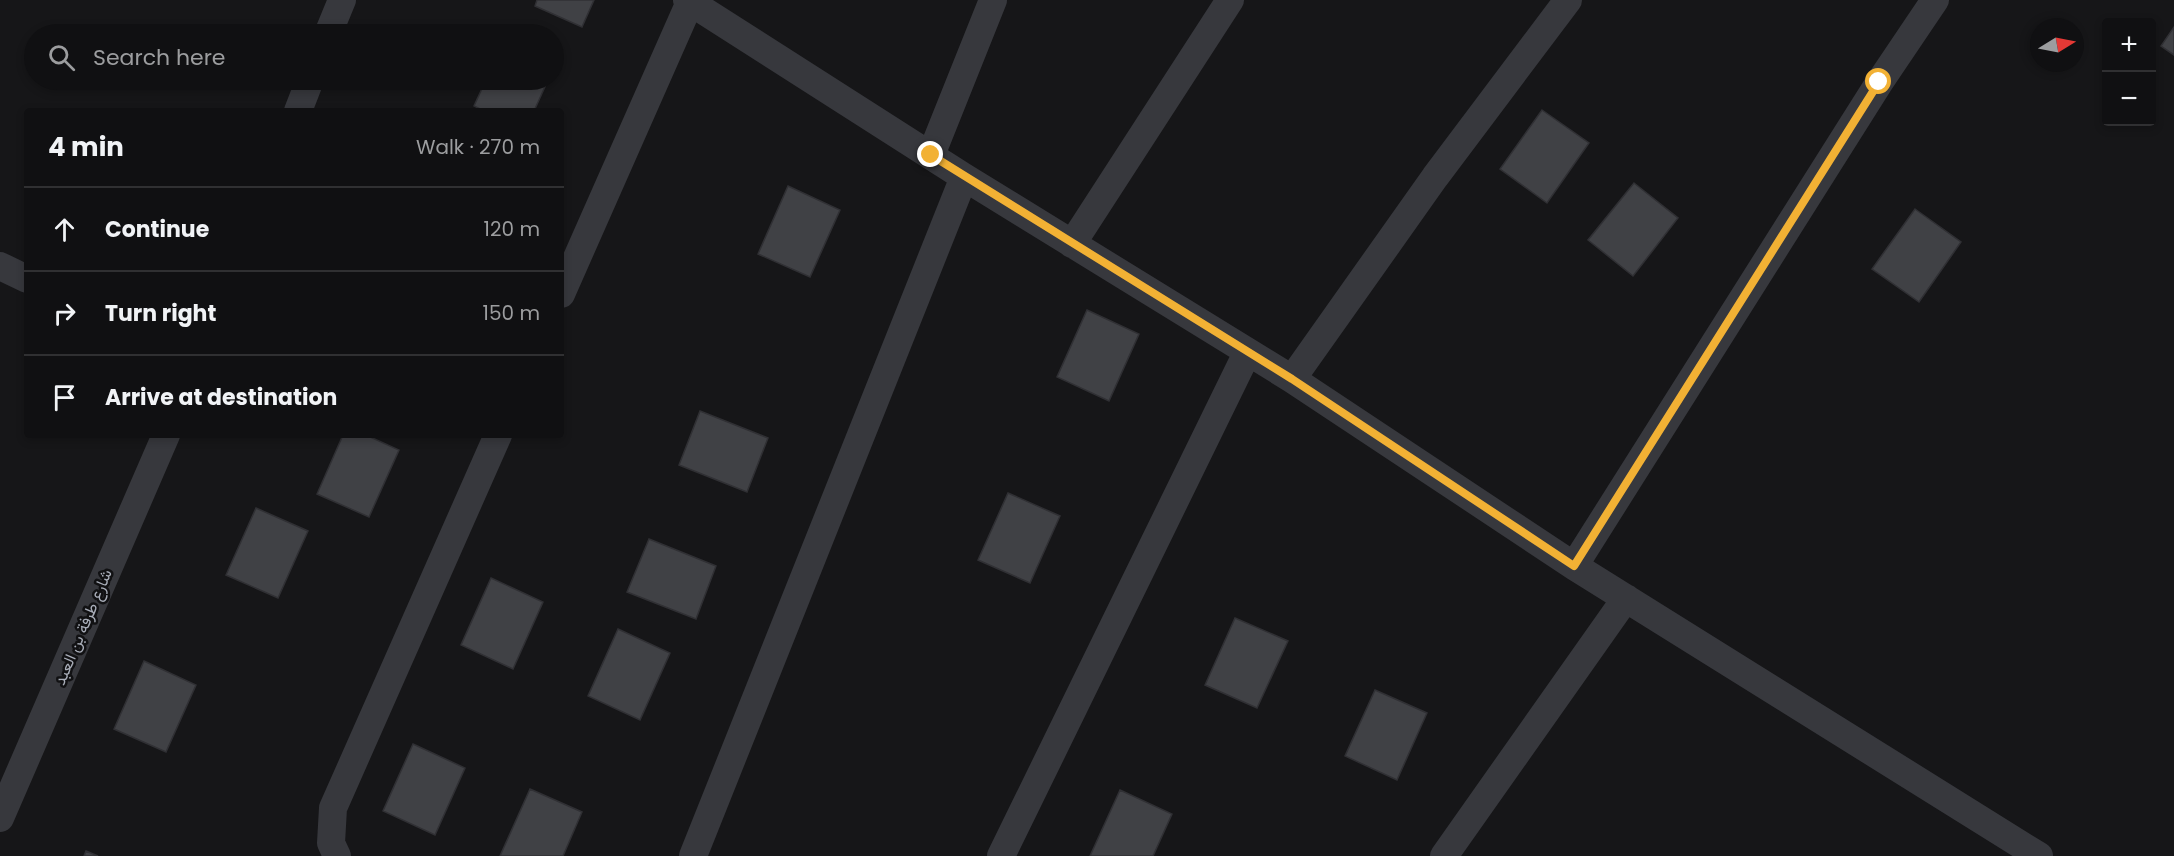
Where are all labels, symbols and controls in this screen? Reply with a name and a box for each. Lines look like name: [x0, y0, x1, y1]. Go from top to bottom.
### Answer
north arrow: [2030, 18, 2084, 72]
map controls: [2102, 18, 2156, 126]
button: +: [2102, 18, 2156, 72]
search box: [24, 24, 564, 90]
icon: search: [45, 41, 78, 74]
text: Search here: [93, 42, 226, 73]
route start: [1865, 68, 1891, 94]
button: −: [2102, 72, 2156, 126]
text: 4 min: [48, 129, 124, 165]
text: Walk · 270 m: [416, 133, 540, 161]
route end: [917, 141, 943, 167]
icon: ahead: [48, 213, 81, 246]
text: Continue: [105, 214, 209, 245]
text: 120 m: [484, 215, 540, 243]
icon: right: [48, 297, 81, 330]
text: Turn right: [105, 298, 216, 329]
text: 150 m: [483, 299, 540, 327]
icon: arrive: [48, 381, 81, 414]
text: Arrive at destination: [105, 382, 337, 413]
street label: شارع طرفة بن العبد: [48, 565, 118, 689]

